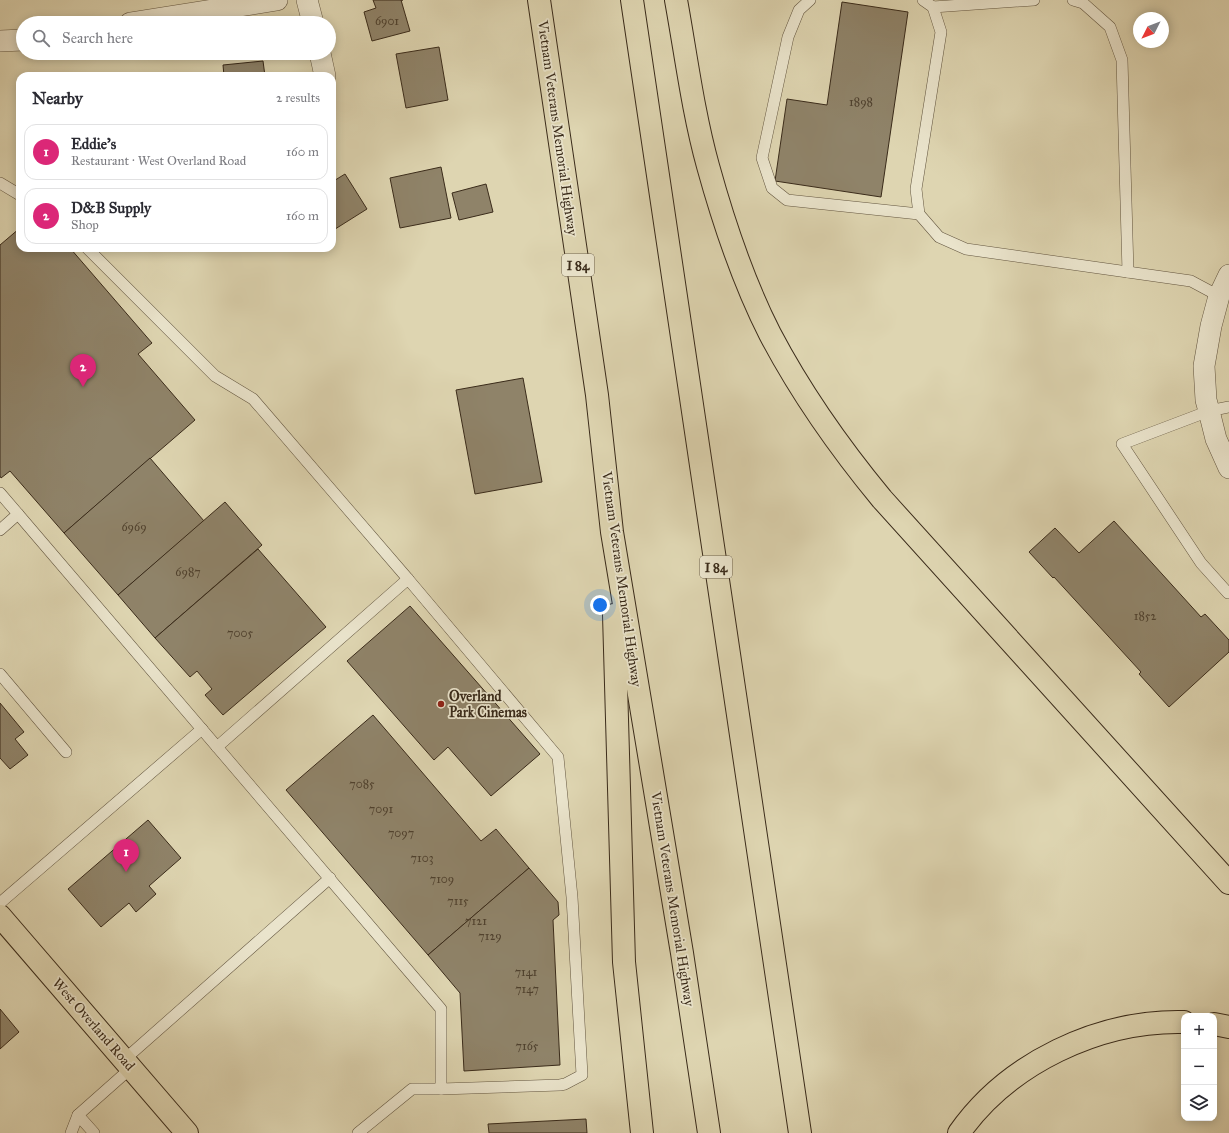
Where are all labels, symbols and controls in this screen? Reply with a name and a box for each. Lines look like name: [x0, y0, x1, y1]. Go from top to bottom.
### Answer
north arrow: [1133, 12, 1169, 48]
house number: 6901: [375, 14, 399, 28]
search box: [16, 16, 336, 60]
street label: Vietnam Veterans Memorial Highway: [534, 18, 581, 237]
icon: search: [30, 27, 52, 49]
text: Search here: [62, 29, 133, 47]
text: Nearby: [32, 88, 83, 109]
text: 2 results: [276, 90, 320, 106]
house number: 1898: [849, 95, 873, 109]
text: Eddie's: [71, 135, 116, 153]
text: 1: [43, 144, 49, 160]
text: 160 m: [286, 144, 319, 160]
text: Restaurant · West Overland Road: [71, 153, 246, 169]
text: D&B Supply: [71, 199, 151, 217]
text: 2: [43, 208, 49, 224]
text: 160 m: [286, 208, 319, 224]
text: Shop: [71, 217, 99, 233]
road number: I 84: [562, 254, 594, 276]
pin: 2: [70, 354, 96, 387]
street label: Vietnam Veterans Memorial Highway: [598, 469, 645, 688]
house number: 6969: [121, 520, 147, 534]
road number: I 84: [700, 556, 732, 578]
house number: 6987: [175, 565, 201, 579]
your location: [590, 595, 610, 615]
house number: 1852: [1134, 609, 1156, 623]
house number: 7005: [227, 626, 253, 640]
place label: Overland Park Cinemas: [449, 688, 527, 721]
marker: Overland Park Cinemas: [436, 699, 446, 709]
house number: 7085: [349, 777, 375, 791]
street label: Vietnam Veterans Memorial Highway: [647, 790, 698, 1008]
house number: 7091: [369, 802, 393, 816]
house number: 7097: [388, 826, 414, 840]
pin: 1: [113, 839, 139, 872]
house number: 7103: [411, 851, 434, 865]
house number: 7109: [430, 872, 454, 886]
house number: 7115: [447, 894, 469, 908]
house number: 7121: [465, 914, 487, 928]
house number: 7129: [478, 929, 502, 943]
house number: 7141: [515, 965, 538, 979]
street label: West Overland Road: [49, 975, 138, 1074]
house number: 7147: [515, 982, 539, 996]
map controls: [1181, 1013, 1217, 1121]
button: +: [1181, 1013, 1217, 1049]
house number: 7165: [516, 1039, 539, 1053]
button: −: [1181, 1049, 1217, 1085]
button: layers: [1181, 1085, 1217, 1121]

